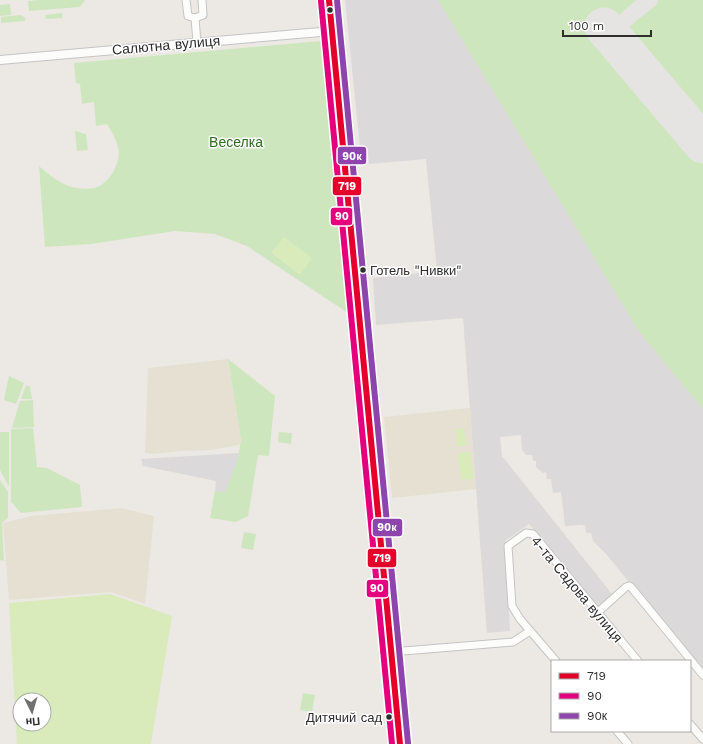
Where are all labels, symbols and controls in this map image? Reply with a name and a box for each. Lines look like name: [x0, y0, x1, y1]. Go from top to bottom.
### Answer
unlabelled marker: [325, 5, 335, 15]
scale bar: [563, 12, 651, 38]
text: 100 m: [569, 19, 604, 33]
street label: Салютна вулиця: [111, 32, 221, 58]
park label: Веселка: [209, 134, 263, 150]
line badge: 90к: [337, 146, 367, 165]
text: 90к: [342, 150, 362, 163]
line badge: 719: [332, 176, 362, 196]
text: 719: [338, 180, 356, 193]
line badge: 90: [330, 207, 353, 226]
text: 90: [335, 210, 349, 223]
place label: Готель "Нивки": [370, 263, 462, 278]
marker: Готель "Нивки": [358, 265, 368, 275]
line badge: 90к: [372, 518, 403, 537]
text: 90к: [377, 521, 397, 534]
street label: 4-та Садова вулиця: [528, 533, 626, 645]
line badge: 719: [367, 548, 397, 568]
text: 719: [373, 552, 391, 565]
line badge: 90: [366, 579, 389, 598]
text: 90: [370, 582, 384, 595]
legend: [551, 660, 691, 732]
text: 719: [587, 669, 606, 683]
text: 90: [587, 689, 602, 703]
north arrow: [12, 692, 52, 732]
text: 90к: [587, 709, 608, 723]
place label: Дитячий сад: [306, 710, 382, 725]
marker: Дитячий сад: [384, 712, 394, 722]
text: Пн: [25, 714, 41, 729]

